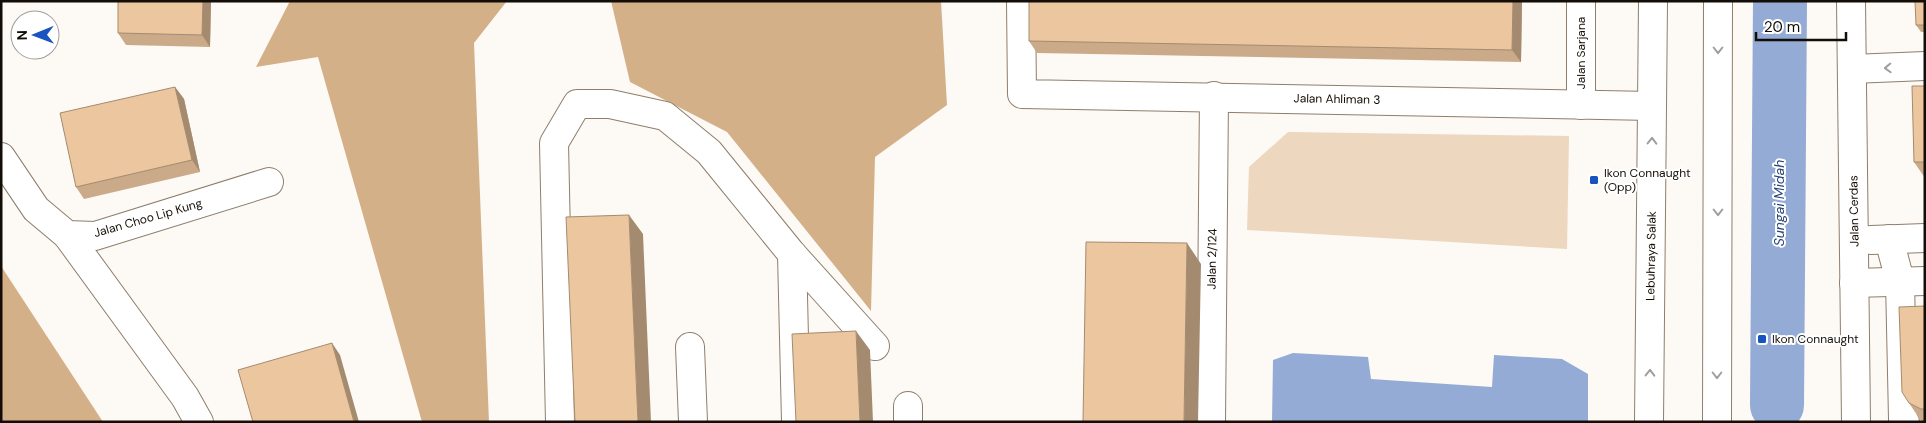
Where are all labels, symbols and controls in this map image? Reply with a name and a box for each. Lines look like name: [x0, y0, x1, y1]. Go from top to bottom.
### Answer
north arrow: [10, 10, 60, 60]
scale bar: [1756, 10, 1846, 42]
street label: Jalan Sarjana: [1573, 17, 1589, 89]
text: 20 m: [1764, 17, 1800, 37]
text: N: [13, 30, 31, 40]
one-way arrow: [1713, 46, 1723, 54]
one-way arrow: [1884, 62, 1892, 73]
street label: Jalan Ahliman 3: [1294, 90, 1380, 108]
one-way arrow: [1647, 136, 1657, 144]
water label: Sungai Midah: [1770, 160, 1788, 246]
place label: Ikon Connaught (Opp): [1604, 165, 1691, 195]
marker: Ikon Connaught (Opp): [1588, 174, 1600, 186]
street label: Jalan Cerdas: [1845, 175, 1863, 247]
street label: Jalan Choo Lip Kung: [92, 195, 204, 241]
one-way arrow: [1713, 209, 1723, 217]
street label: Lebuhraya Salak: [1642, 211, 1660, 301]
street label: Jalan 2/124: [1203, 228, 1221, 290]
place label: Ikon Connaught: [1772, 331, 1859, 347]
marker: Ikon Connaught: [1756, 333, 1768, 345]
one-way arrow: [1645, 369, 1655, 376]
one-way arrow: [1712, 372, 1722, 379]

